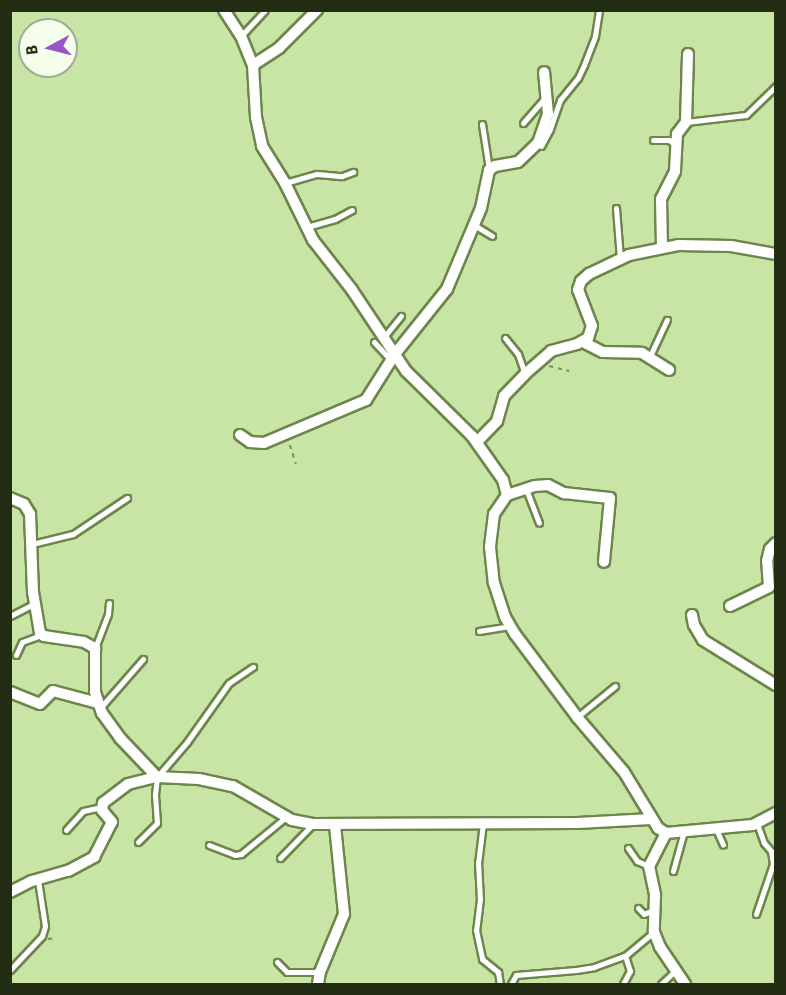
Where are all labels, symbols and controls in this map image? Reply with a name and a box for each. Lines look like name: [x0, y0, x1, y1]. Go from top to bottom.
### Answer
north arrow: [18, 18, 78, 78]
text: B: [22, 44, 43, 56]

